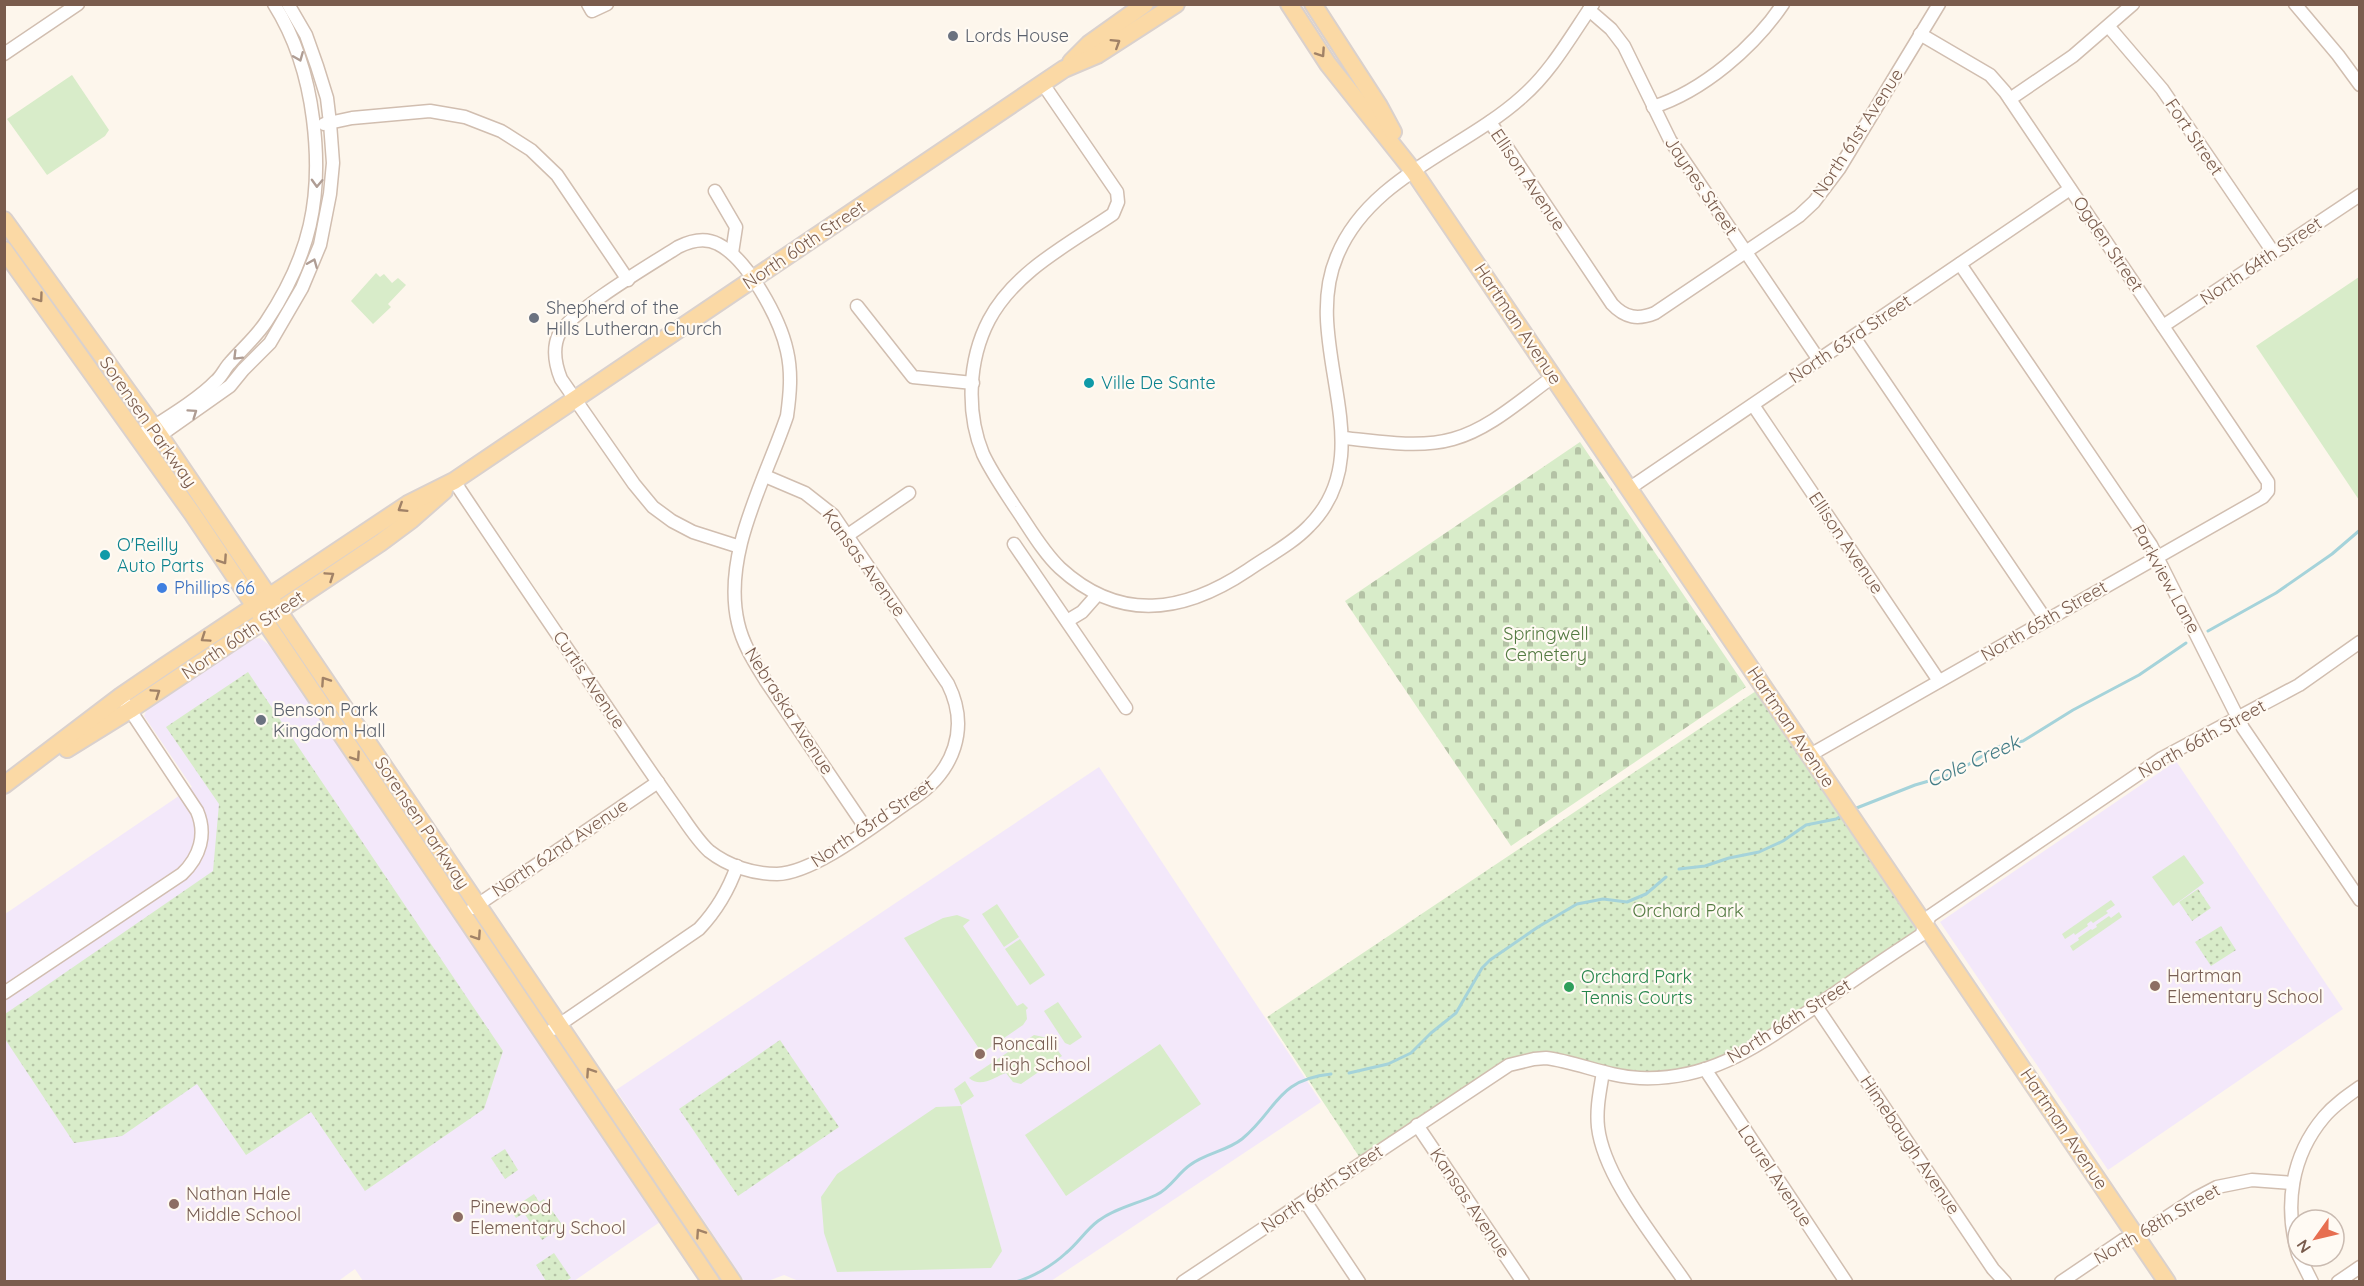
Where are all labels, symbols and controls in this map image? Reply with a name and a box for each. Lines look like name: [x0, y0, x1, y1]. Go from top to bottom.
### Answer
place label: Lords House: [965, 24, 1069, 47]
marker: Lords House: [946, 29, 960, 43]
one-way arrow: [1110, 38, 1120, 50]
one-way arrow: [1314, 47, 1325, 58]
one-way arrow: [292, 51, 304, 62]
street label: North 61st Avenue: [1807, 64, 1908, 202]
street label: Fort Street: [2160, 94, 2229, 180]
street label: Ellison Avenue: [1486, 124, 1571, 235]
street label: Jaynes Street: [1660, 132, 1743, 240]
one-way arrow: [310, 178, 323, 187]
street label: Ogden Street: [2068, 192, 2149, 296]
street label: North 60th Street: [738, 195, 869, 294]
street label: North 64th Street: [2195, 211, 2326, 310]
one-way arrow: [306, 259, 318, 270]
street label: Hartman Avenue: [1469, 259, 1567, 389]
street label: North 63rd Street: [1784, 289, 1915, 388]
one-way arrow: [32, 291, 43, 302]
place label: Shepherd of the Hills Lutheran Church: [546, 296, 722, 340]
marker: Shepherd of the Hills Lutheran Church: [527, 311, 541, 325]
one-way arrow: [233, 348, 244, 359]
street label: Sorensen Parkway: [95, 352, 202, 492]
place label: Ville De Sante: [1101, 371, 1216, 394]
marker: Ville De Sante: [1082, 376, 1096, 390]
one-way arrow: [187, 409, 198, 420]
street label: Ellison Avenue: [1804, 487, 1889, 598]
one-way arrow: [398, 500, 408, 512]
street label: Kansas Avenue: [818, 504, 911, 621]
street label: Parkview Lane: [2127, 520, 2206, 637]
place label: O'Reilly Auto Parts: [117, 533, 204, 577]
marker: O'Reilly Auto Parts: [98, 548, 112, 562]
one-way arrow: [216, 554, 227, 565]
one-way arrow: [324, 572, 334, 584]
street label: North 65th Street: [1976, 575, 2111, 666]
place label: Phillips 66: [174, 576, 255, 599]
marker: Phillips 66: [155, 581, 169, 595]
street label: North 60th Street: [177, 585, 308, 684]
park label: Springwell Cemetery: [1503, 622, 1589, 666]
street label: Curtis Avenue: [548, 626, 631, 733]
one-way arrow: [201, 631, 212, 642]
street label: Nebraska Avenue: [740, 643, 839, 779]
street label: Hartman Avenue: [1742, 662, 1840, 792]
one-way arrow: [321, 677, 333, 687]
one-way arrow: [149, 689, 160, 700]
street label: North 66th Street: [2134, 694, 2269, 783]
place label: Benson Park Kingdom Hall: [273, 698, 386, 742]
marker: Benson Park Kingdom Hall: [254, 713, 268, 727]
water label: Cole Creek: [1922, 728, 2026, 792]
one-way arrow: [349, 750, 360, 761]
street label: Sorensen Parkway: [370, 752, 475, 893]
street label: North 63rd Street: [806, 773, 937, 872]
street label: North 62nd Avenue: [487, 793, 632, 902]
park label: Orchard Park: [1632, 899, 1744, 922]
one-way arrow: [470, 929, 481, 940]
place label: Hartman Elementary School: [2167, 964, 2323, 1008]
place label: Orchard Park Tennis Courts: [1581, 965, 1693, 1009]
street label: North 66th Street: [1722, 973, 1855, 1068]
marker: Hartman Elementary School: [2148, 979, 2162, 993]
marker: Orchard Park Tennis Courts: [1562, 980, 1576, 994]
place label: Roncalli High School: [992, 1032, 1091, 1076]
marker: Roncalli High School: [973, 1047, 987, 1061]
street label: Hartman Avenue: [2015, 1064, 2113, 1194]
one-way arrow: [587, 1067, 598, 1078]
street label: Himebaugh Avenue: [1855, 1071, 1966, 1219]
street label: Laurel Avenue: [1733, 1120, 1818, 1231]
street label: North 66th Street: [1256, 1139, 1387, 1238]
street label: Kansas Avenue: [1425, 1143, 1516, 1262]
street label: North 68th Street: [2090, 1178, 2224, 1269]
place label: Nathan Hale Middle School: [186, 1182, 301, 1226]
place label: Pinewood Elementary School: [470, 1195, 626, 1239]
marker: Nathan Hale Middle School: [167, 1197, 181, 1211]
north arrow: [2286, 1208, 2346, 1268]
marker: Pinewood Elementary School: [451, 1210, 465, 1224]
one-way arrow: [696, 1229, 707, 1240]
text: N: [2292, 1236, 2315, 1257]

